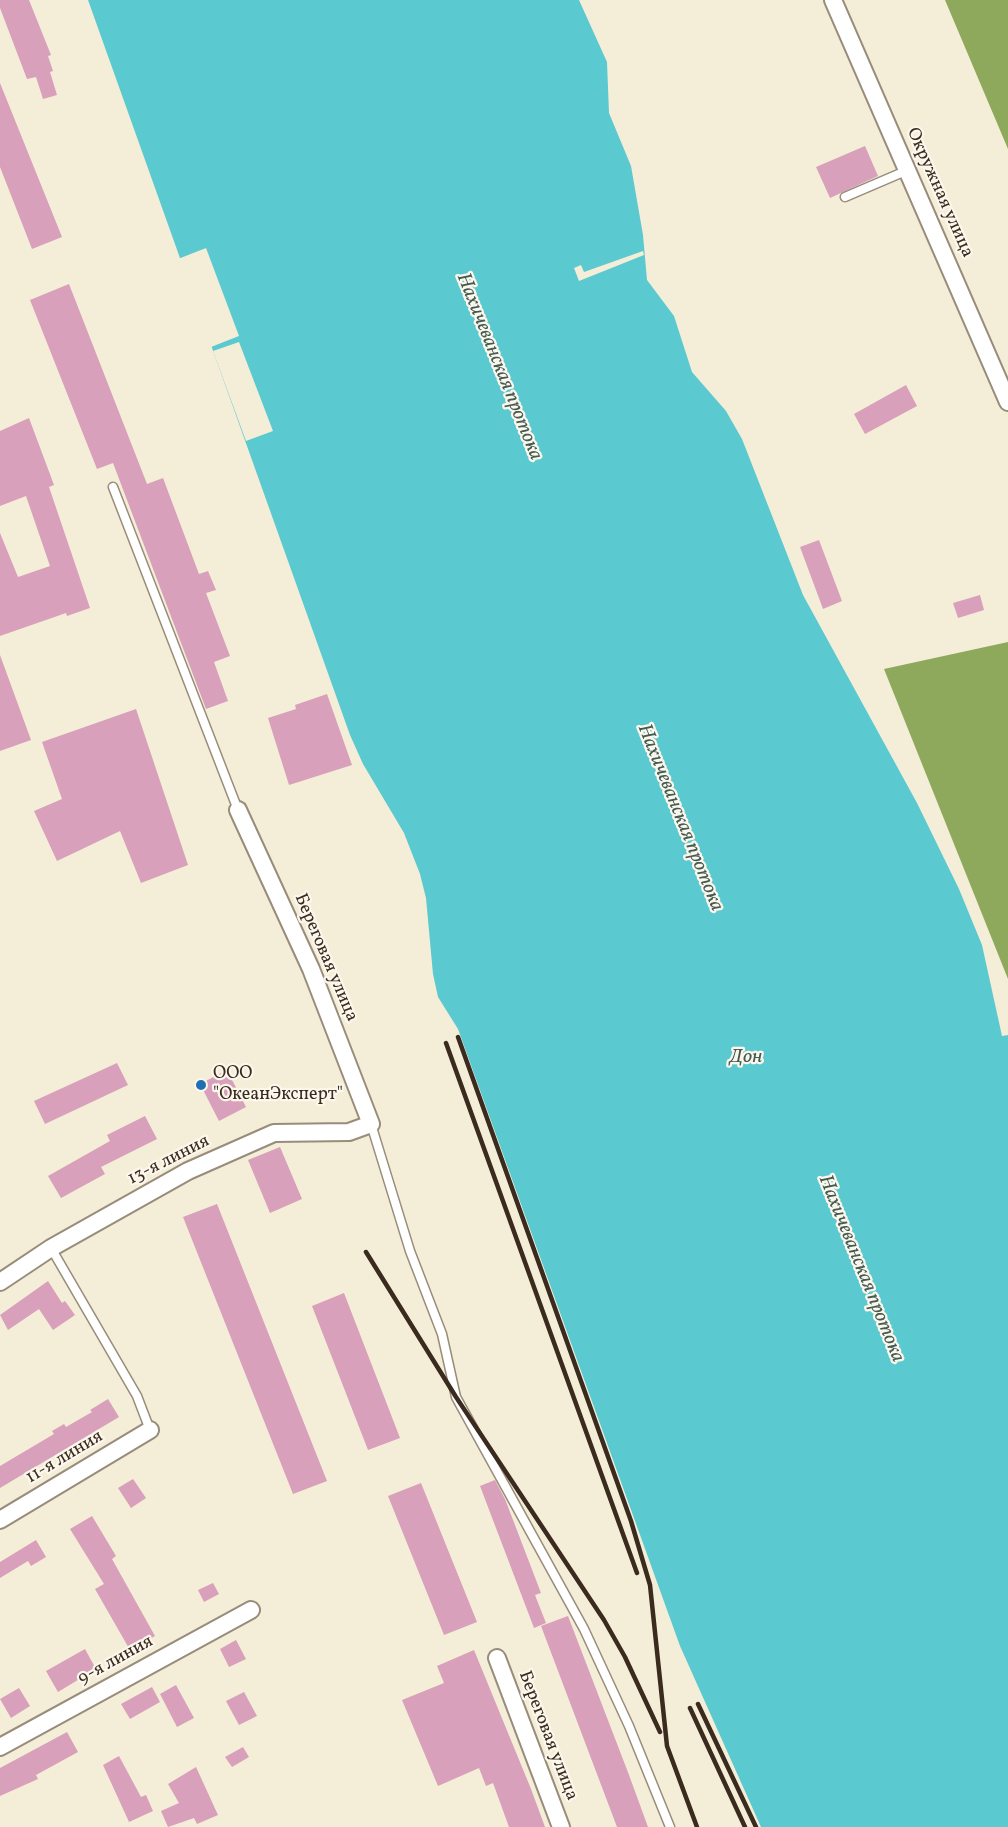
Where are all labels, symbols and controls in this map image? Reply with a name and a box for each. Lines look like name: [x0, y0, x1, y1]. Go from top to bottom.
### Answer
street label: Окружная улица: [901, 125, 977, 261]
water label: Нахичеванская протока: [449, 270, 547, 464]
water label: Нахичеванская протока: [630, 721, 728, 915]
street label: Береговая улица: [288, 891, 362, 1025]
water label: Дон: [730, 1046, 762, 1070]
place label: ООО "ОкеанЭксперт": [213, 1064, 343, 1106]
marker: ООО "ОкеанЭксперт": [194, 1078, 208, 1092]
street label: 13-я линия: [125, 1131, 213, 1191]
water label: Нахичеванская протока: [811, 1172, 909, 1366]
street label: 11-я линия: [23, 1427, 107, 1489]
street label: 9-я линия: [75, 1632, 157, 1690]
street label: Береговая улица: [512, 1668, 582, 1804]

